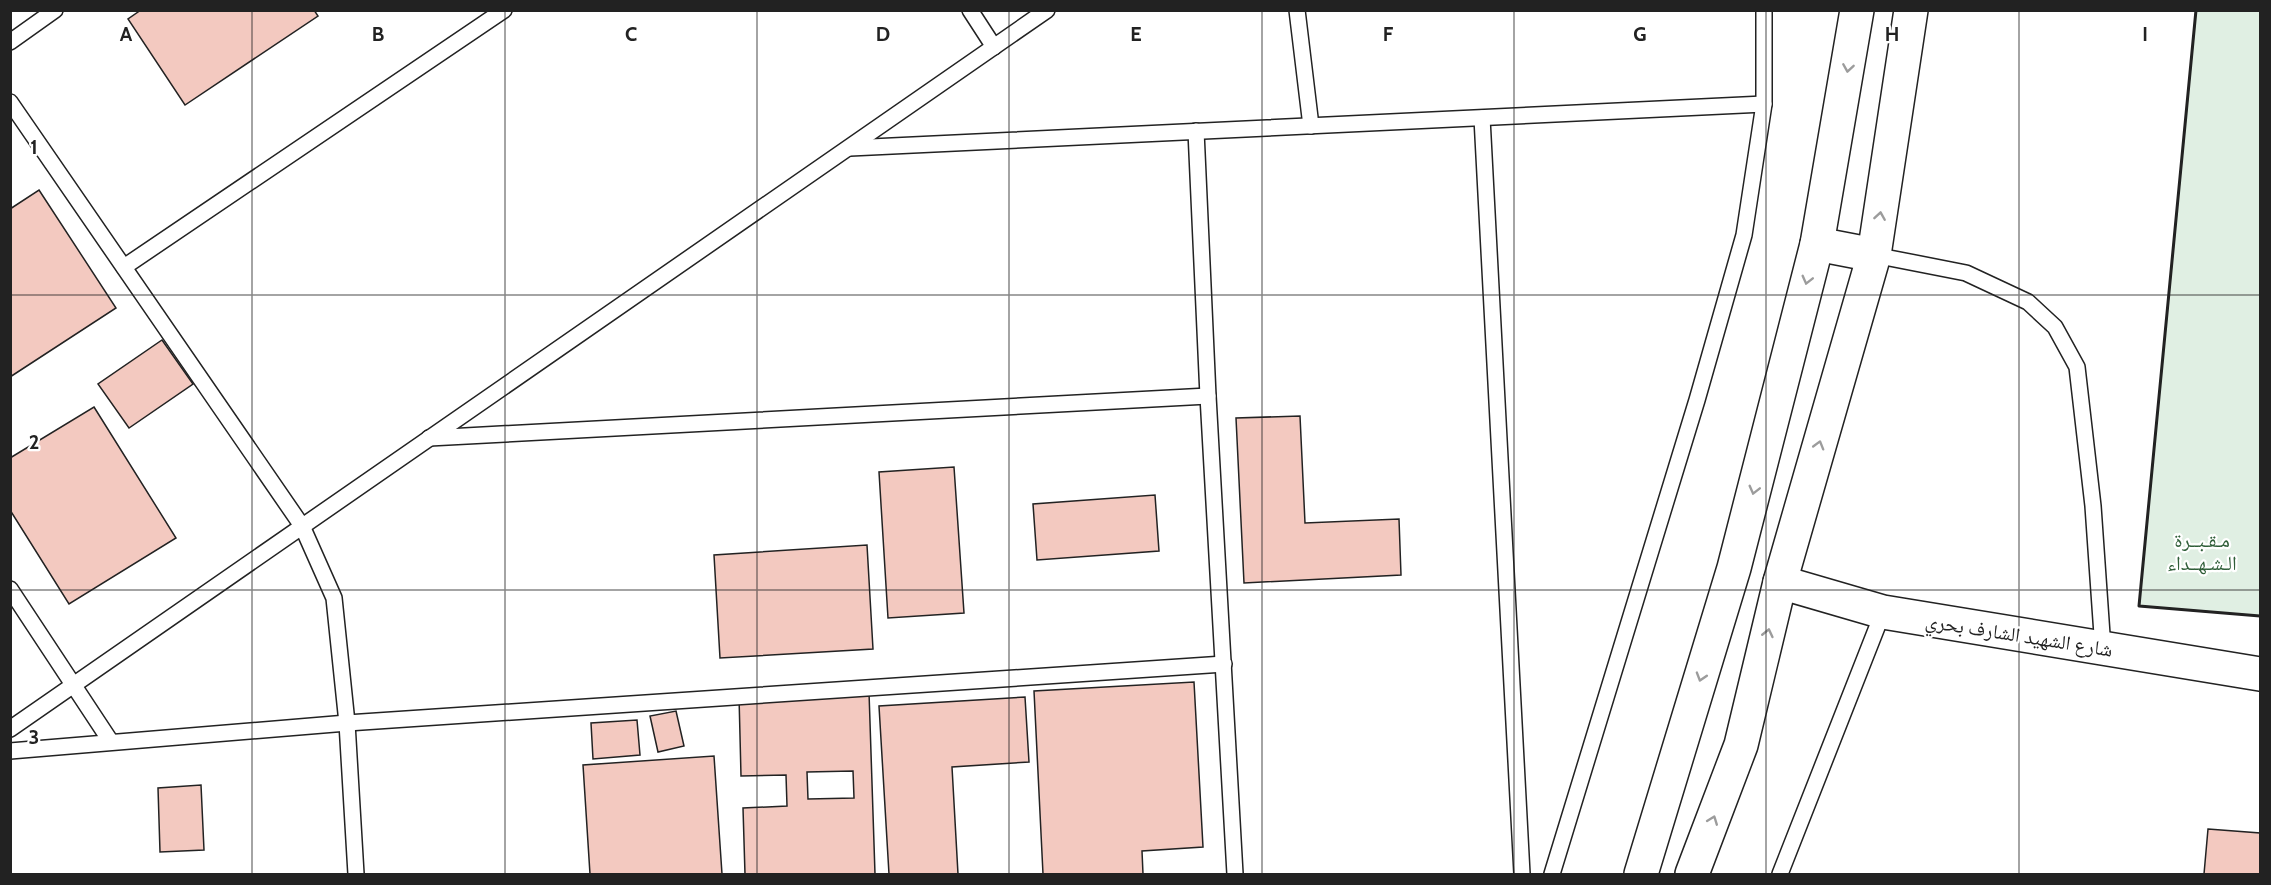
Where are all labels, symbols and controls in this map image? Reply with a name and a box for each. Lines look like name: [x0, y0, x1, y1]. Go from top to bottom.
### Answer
text: A: [120, 22, 133, 46]
text: B: [372, 22, 384, 46]
text: C: [625, 22, 637, 46]
text: D: [876, 22, 890, 46]
text: E: [1130, 22, 1142, 46]
text: F: [1383, 22, 1394, 46]
text: G: [1633, 22, 1647, 46]
text: H: [1885, 22, 1899, 46]
text: I: [2142, 22, 2148, 46]
one-way arrow: [1842, 64, 1854, 73]
text: 1: [30, 135, 38, 159]
one-way arrow: [1873, 212, 1885, 221]
one-way arrow: [1802, 275, 1815, 285]
text: 2: [29, 430, 39, 454]
one-way arrow: [1812, 440, 1824, 451]
one-way arrow: [1749, 484, 1761, 495]
park label: مـقـبــرة الـشـهــداء: [2167, 528, 2237, 575]
street label: شارع الشهيد الشارف بحري: [1923, 608, 2114, 666]
one-way arrow: [1760, 628, 1773, 638]
one-way arrow: [1696, 671, 1708, 682]
text: 3: [29, 725, 39, 749]
one-way arrow: [1706, 815, 1718, 826]

